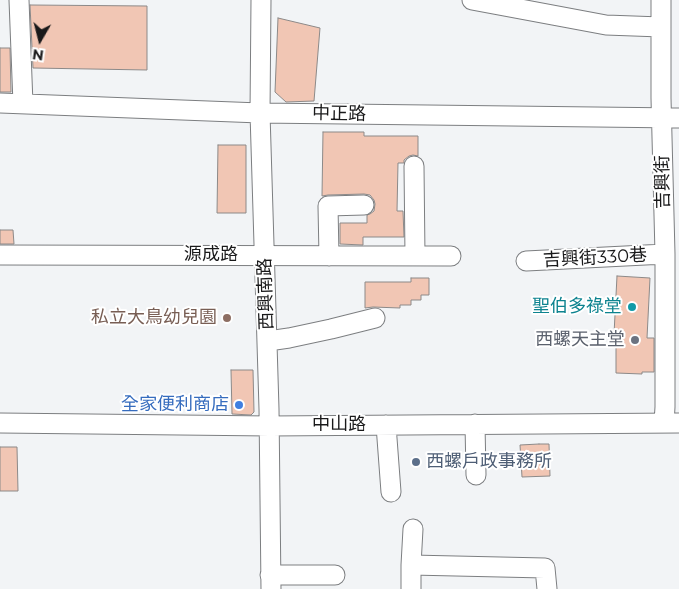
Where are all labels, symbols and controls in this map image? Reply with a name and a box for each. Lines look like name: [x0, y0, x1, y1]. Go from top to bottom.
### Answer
north arrow: [15, 15, 65, 65]
text: N: [31, 45, 45, 65]
street label: 中正路: [312, 103, 366, 125]
street label: 吉興街: [652, 155, 674, 209]
street label: 源成路: [184, 244, 238, 266]
street label: 吉興街330巷: [542, 244, 648, 272]
street label: 西興南路: [254, 258, 278, 330]
place label: 聖伯多祿堂: [532, 296, 622, 318]
marker: 聖伯多祿堂: [626, 301, 638, 313]
place label: 私立大鳥幼兒園: [91, 307, 217, 329]
marker: 私立大鳥幼兒園: [221, 312, 233, 324]
place label: 西螺天主堂: [535, 329, 625, 351]
marker: 西螺天主堂: [629, 334, 641, 346]
place label: 全家便利商店: [121, 394, 229, 416]
marker: 全家便利商店: [233, 399, 245, 411]
street label: 中山路: [312, 414, 366, 436]
place label: 西螺戶政事務所: [426, 451, 552, 473]
marker: 西螺戶政事務所: [410, 456, 422, 468]

